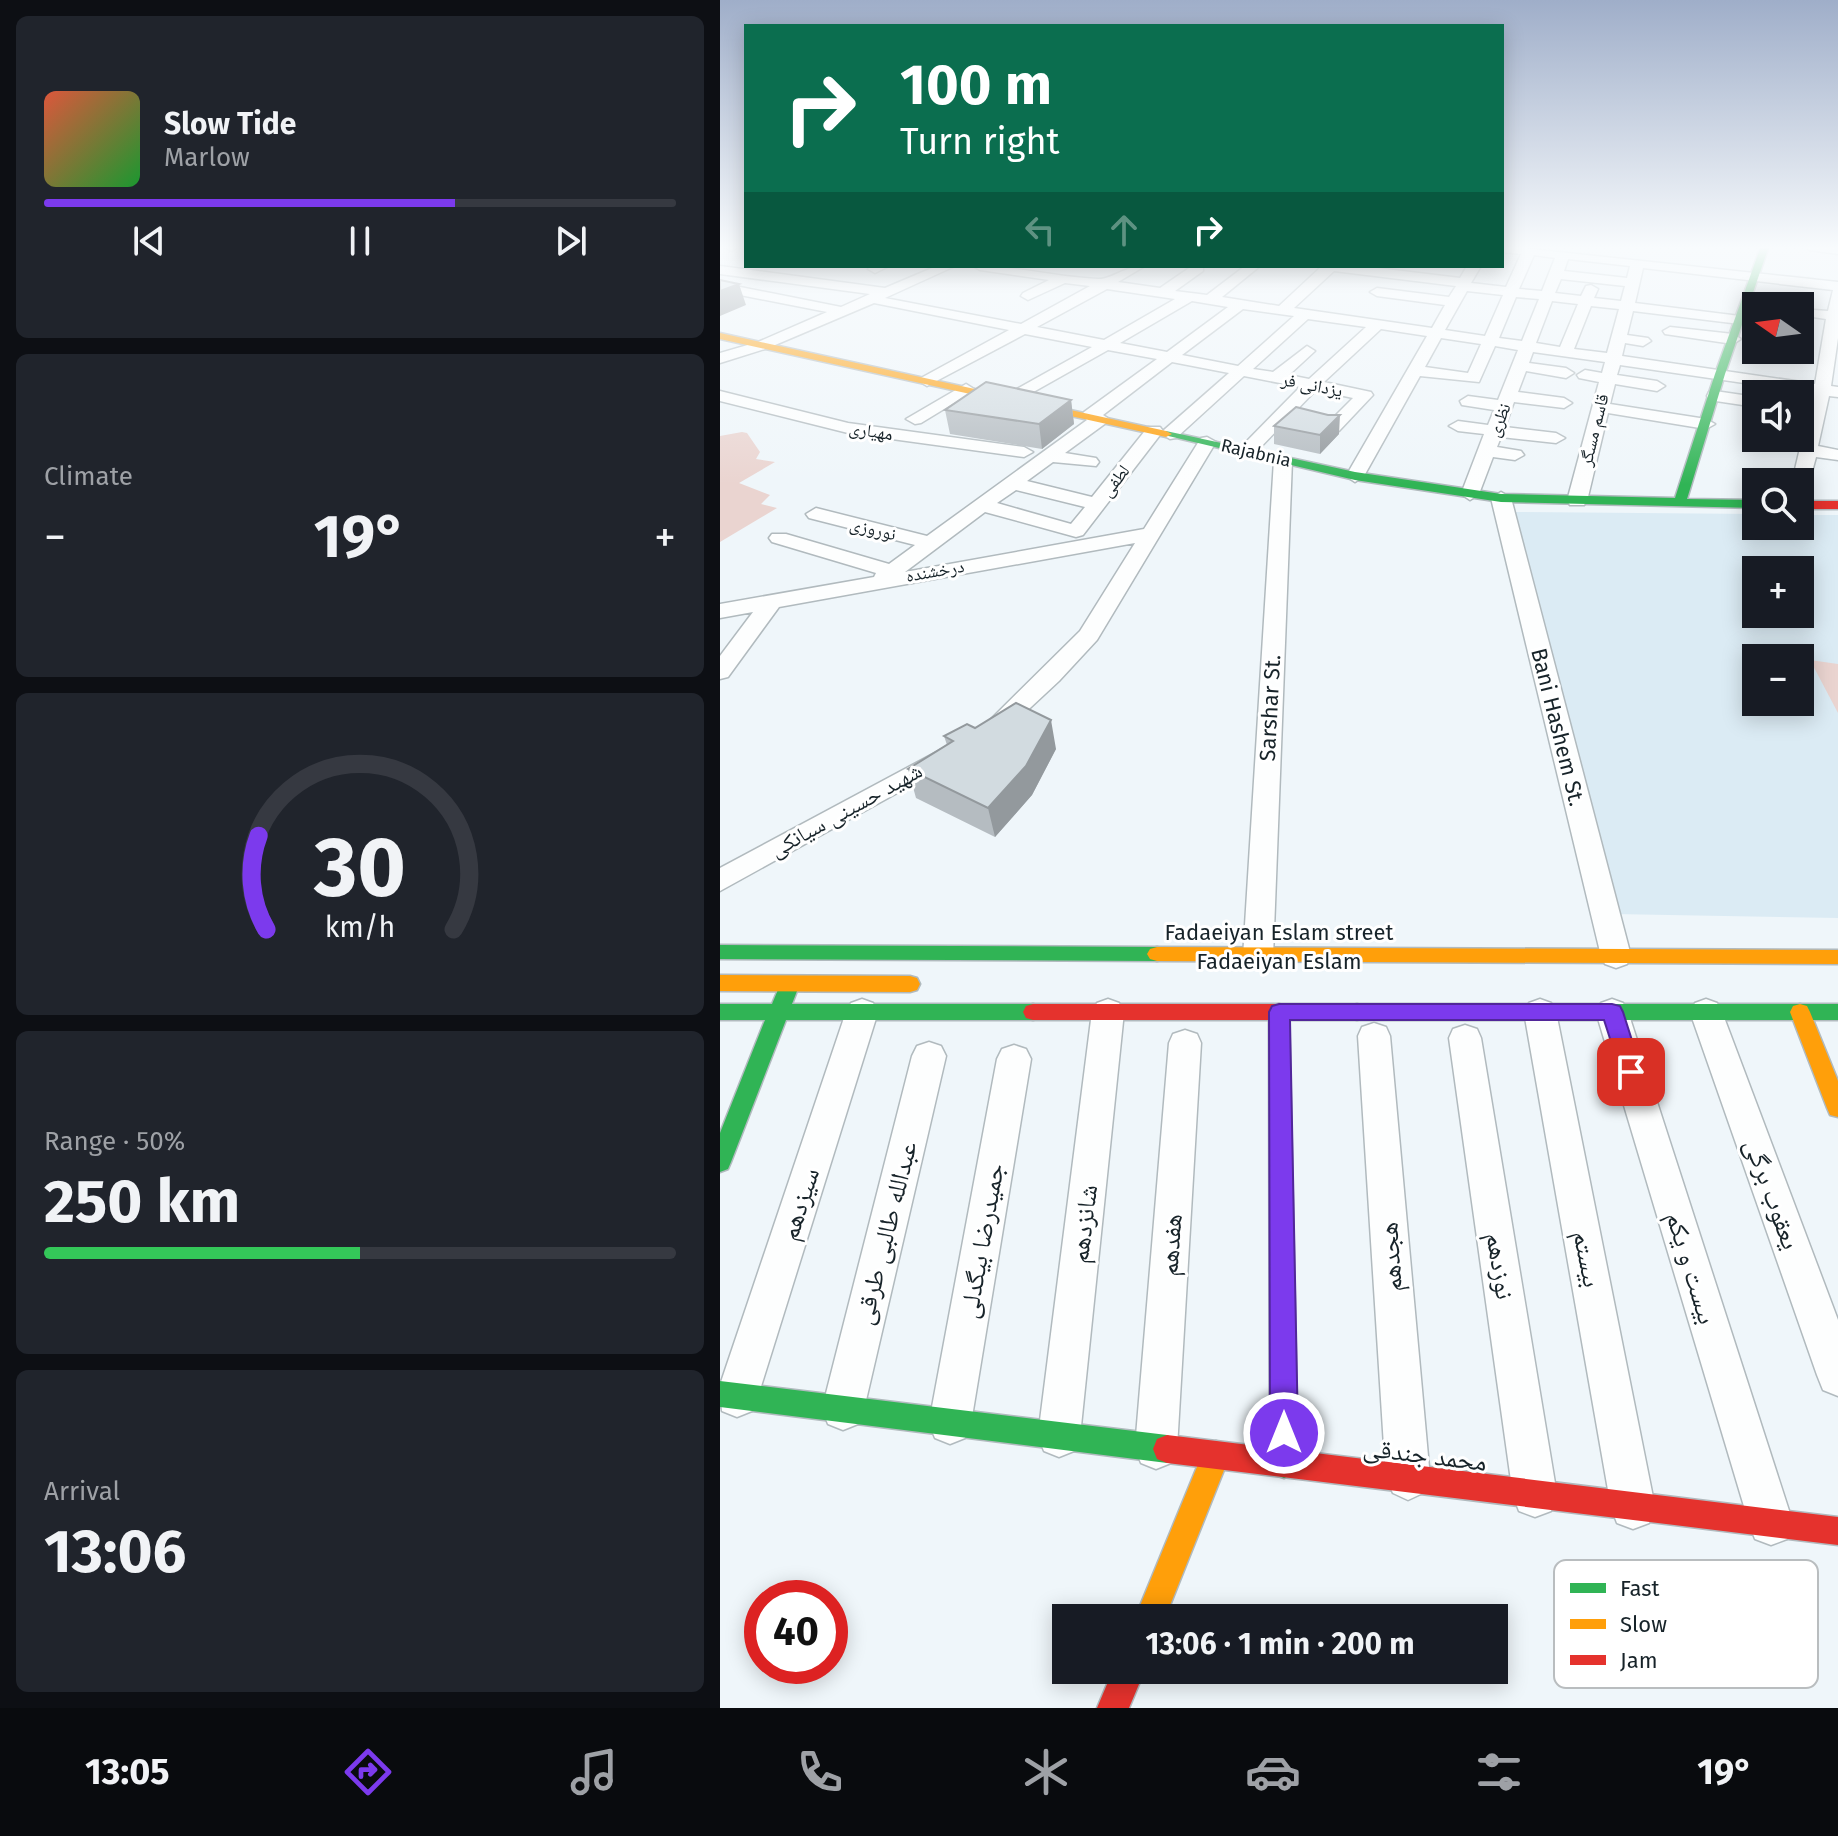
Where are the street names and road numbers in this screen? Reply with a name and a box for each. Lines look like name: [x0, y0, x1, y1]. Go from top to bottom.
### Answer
street label: یزدانی فر: [1278, 368, 1345, 402]
street label: قاسم مسگر: [1574, 391, 1615, 470]
street label: نظری: [1482, 400, 1516, 440]
street label: مهیاری: [847, 417, 895, 445]
street label: Rajabnia: [1219, 434, 1293, 472]
street label: لطفی: [1096, 461, 1134, 501]
street label: نوروزی: [848, 513, 898, 545]
street label: درخشنده: [904, 555, 966, 587]
street label: Bani Hashem St.: [1525, 645, 1591, 809]
street label: Sarshar St.: [1254, 654, 1286, 762]
street label: شهید حسینی سیانکی: [765, 757, 927, 863]
street label: Fadaeiyan Eslam street: [1165, 919, 1393, 946]
street label: Fadaeiyan Eslam: [1196, 948, 1362, 975]
street label: یعقوب برگی: [1738, 1135, 1806, 1253]
street label: عبدالله طالبی طرقی: [848, 1138, 924, 1328]
street label: جمیدرضا بیگدلی: [953, 1161, 1011, 1321]
street label: سیزدهم: [774, 1164, 827, 1245]
street label: شانزدهم: [1064, 1183, 1105, 1265]
street label: بیست و یکم: [1658, 1208, 1723, 1328]
street label: هفدهم: [1153, 1213, 1190, 1277]
street label: هجدهم: [1373, 1221, 1410, 1293]
street label: بیستم: [1565, 1228, 1608, 1290]
street label: نوزدهم: [1478, 1230, 1521, 1302]
street label: محمد جندقی: [1361, 1432, 1489, 1478]

